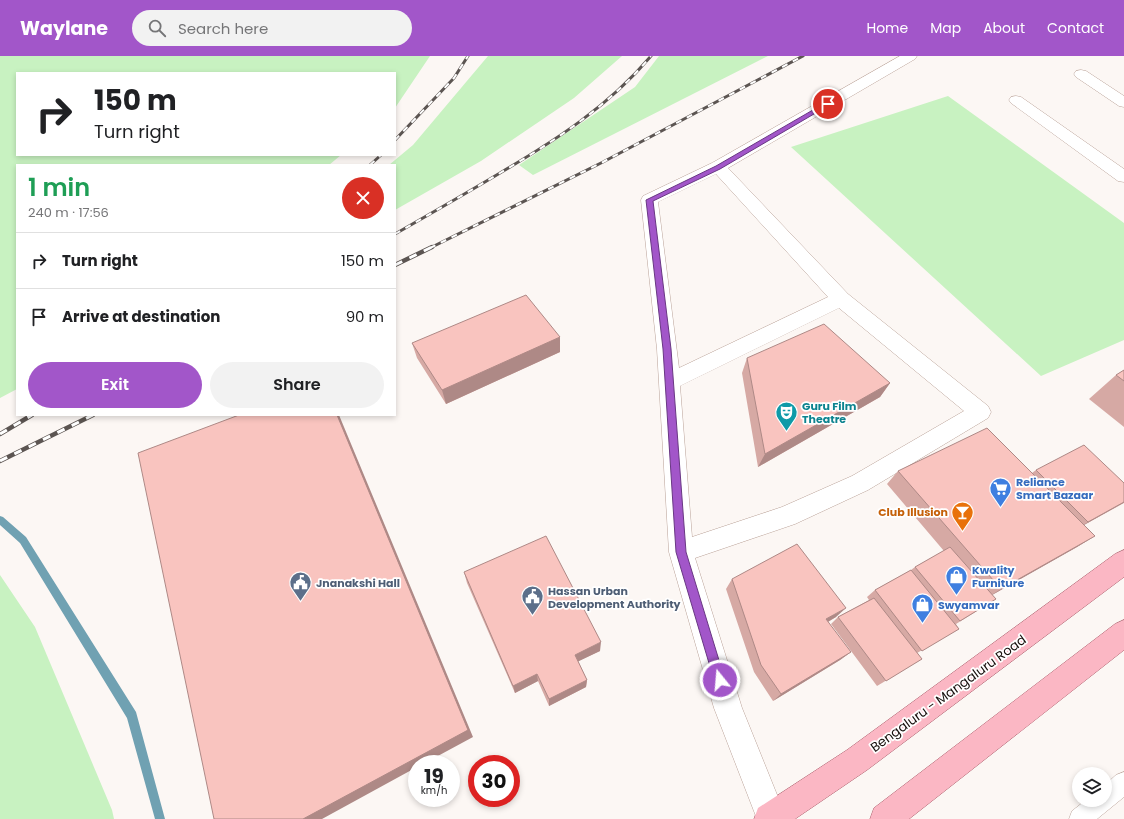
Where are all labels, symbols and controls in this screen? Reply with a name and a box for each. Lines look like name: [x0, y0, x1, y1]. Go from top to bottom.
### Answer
search box: [132, 10, 412, 46]
text: Waylane: [20, 15, 108, 42]
icon: search: [146, 17, 168, 39]
text: Search here: [178, 18, 268, 39]
text: Home: [866, 18, 908, 38]
text: Map: [930, 18, 961, 38]
text: About: [983, 18, 1025, 38]
text: Contact: [1047, 18, 1104, 38]
text: 150 m: [94, 81, 177, 120]
pin: [811, 87, 845, 121]
icon: right: [28, 88, 80, 140]
icon: arrive: [817, 93, 839, 115]
text: Turn right: [94, 119, 180, 144]
text: 1 min: [28, 171, 90, 204]
button: close: [342, 177, 384, 219]
text: 240 m · 17:56: [28, 203, 109, 222]
icon: right: [28, 250, 50, 272]
text: Turn right: [62, 250, 138, 271]
text: 150 m: [341, 250, 384, 271]
icon: arrive: [28, 306, 50, 328]
text: Arrive at destination: [62, 306, 220, 327]
text: 90 m: [346, 306, 384, 327]
button: Exit: [28, 362, 202, 408]
button: Share: [210, 362, 384, 408]
place label: Guru Film Theatre: [802, 398, 857, 427]
theatre icon: Guru Film Theatre: [773, 399, 799, 432]
place label: Reliance Smart Bazaar: [1016, 474, 1094, 503]
supermarket icon: Reliance Smart Bazaar: [988, 475, 1014, 508]
bar icon: Club Illusion: [950, 499, 976, 532]
place label: Club Illusion: [878, 504, 948, 520]
place label: Kwality Furniture: [972, 562, 1024, 591]
shop icon: Kwality Furniture: [943, 563, 969, 596]
public building icon: Jnanakshi Hall: [288, 570, 314, 603]
place label: Jnanakshi Hall: [316, 575, 400, 591]
place label: Hassan Urban Development Authority: [548, 583, 681, 612]
public building icon: Hassan Urban Development Authority: [519, 584, 545, 617]
shop icon: Swyamvar: [909, 592, 935, 625]
place label: Swyamvar: [938, 597, 1000, 613]
street label: Bengaluru - Mangaluru Road: [866, 630, 1030, 757]
position arrow: [699, 659, 741, 701]
speed limit sign: 30: [468, 755, 520, 807]
text: 19: [424, 762, 444, 790]
map controls: [1072, 767, 1112, 807]
button: layers: [1072, 767, 1112, 807]
text: km/h: [421, 783, 447, 798]

